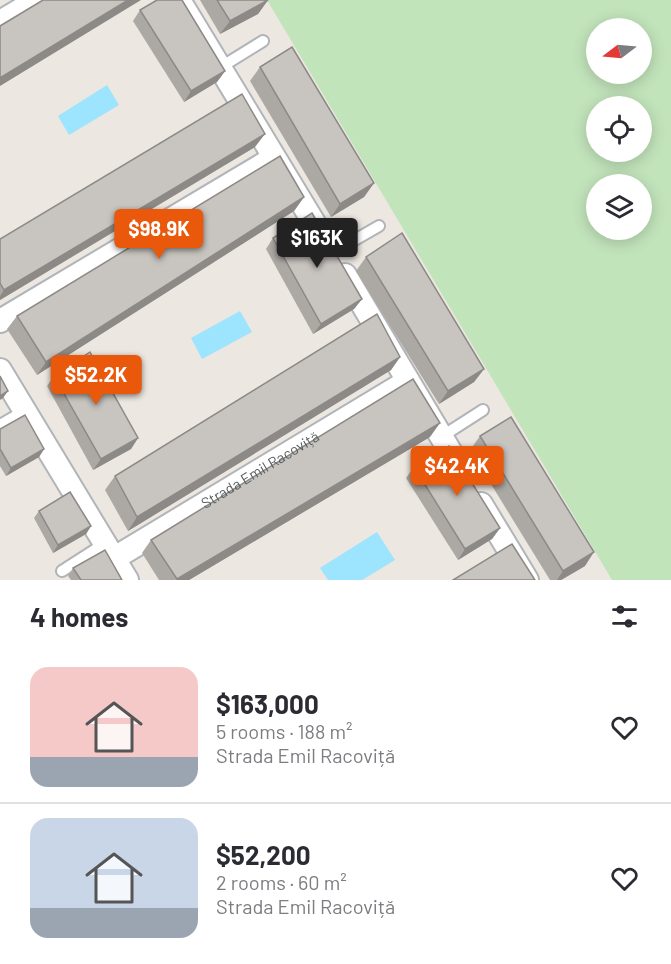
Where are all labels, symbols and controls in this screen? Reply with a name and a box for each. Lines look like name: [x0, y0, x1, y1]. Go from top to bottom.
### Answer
north arrow: [586, 18, 652, 84]
map controls: [586, 18, 652, 240]
button: locate: [586, 96, 652, 162]
button: layers: [586, 174, 652, 240]
pin: $98.9K: [110, 209, 208, 260]
text: $98.9K: [128, 216, 190, 240]
pin: $163K: [275, 218, 359, 269]
text: $163K: [291, 225, 343, 249]
pin: $52.2K: [47, 355, 145, 406]
text: $52.2K: [65, 362, 127, 386]
street label: Strada Emil Racoviță: [197, 427, 322, 512]
pin: $42.4K: [408, 446, 506, 497]
text: $42.4K: [425, 453, 489, 477]
icon: filters: [608, 600, 641, 633]
text: 4 homes: [30, 601, 128, 632]
text: $163,000: [216, 688, 319, 719]
icon: home: [78, 691, 150, 763]
icon: heart: [608, 711, 641, 744]
text: 5 rooms · 188 m²: [216, 719, 353, 743]
text: Strada Emil Racoviță: [216, 743, 395, 767]
text: $52,200: [216, 839, 311, 870]
icon: home: [78, 842, 150, 914]
icon: heart: [608, 862, 641, 895]
text: 2 rooms · 60 m²: [216, 870, 347, 894]
text: Strada Emil Racoviță: [216, 894, 395, 918]

